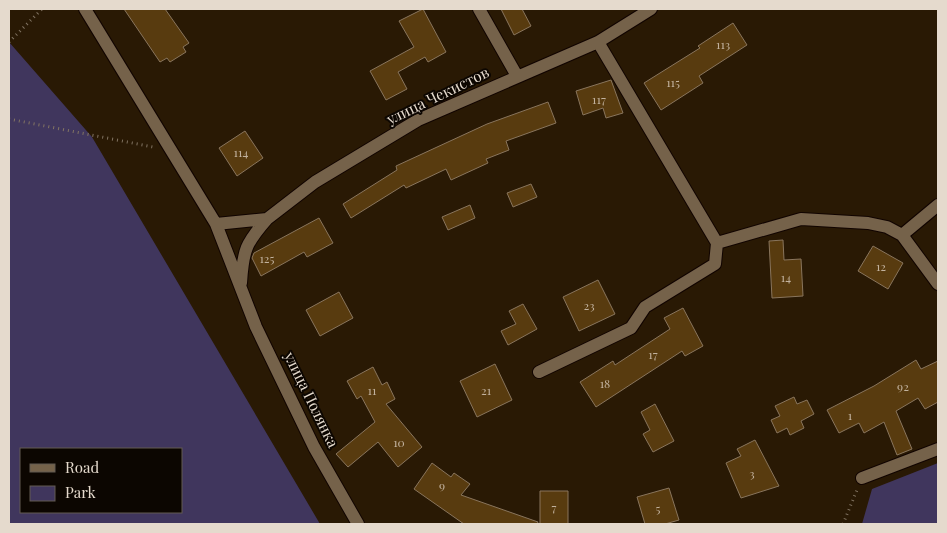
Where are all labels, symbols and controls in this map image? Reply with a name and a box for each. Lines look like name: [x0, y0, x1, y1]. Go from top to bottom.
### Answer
house number: 113: [716, 36, 730, 52]
street label: улица Чекистов: [382, 62, 492, 129]
house number: 115: [666, 74, 680, 90]
house number: 117: [592, 91, 606, 107]
house number: 114: [234, 144, 248, 160]
house number: 125: [259, 250, 275, 266]
house number: 12: [876, 258, 886, 274]
house number: 14: [781, 269, 791, 285]
house number: 23: [583, 297, 595, 313]
house number: 17: [648, 346, 658, 362]
street label: улица Полянка: [280, 347, 344, 451]
house number: 18: [600, 375, 610, 391]
house number: 92: [897, 378, 909, 394]
house number: 11: [368, 382, 377, 398]
house number: 21: [481, 382, 492, 398]
house number: 1: [848, 407, 853, 423]
house number: 10: [393, 434, 405, 450]
legend: [20, 448, 182, 513]
text: Road: [65, 457, 99, 477]
house number: 3: [749, 465, 755, 481]
house number: 9: [439, 477, 445, 493]
text: Park: [65, 482, 97, 502]
house number: 7: [552, 499, 557, 515]
house number: 5: [656, 500, 661, 516]

